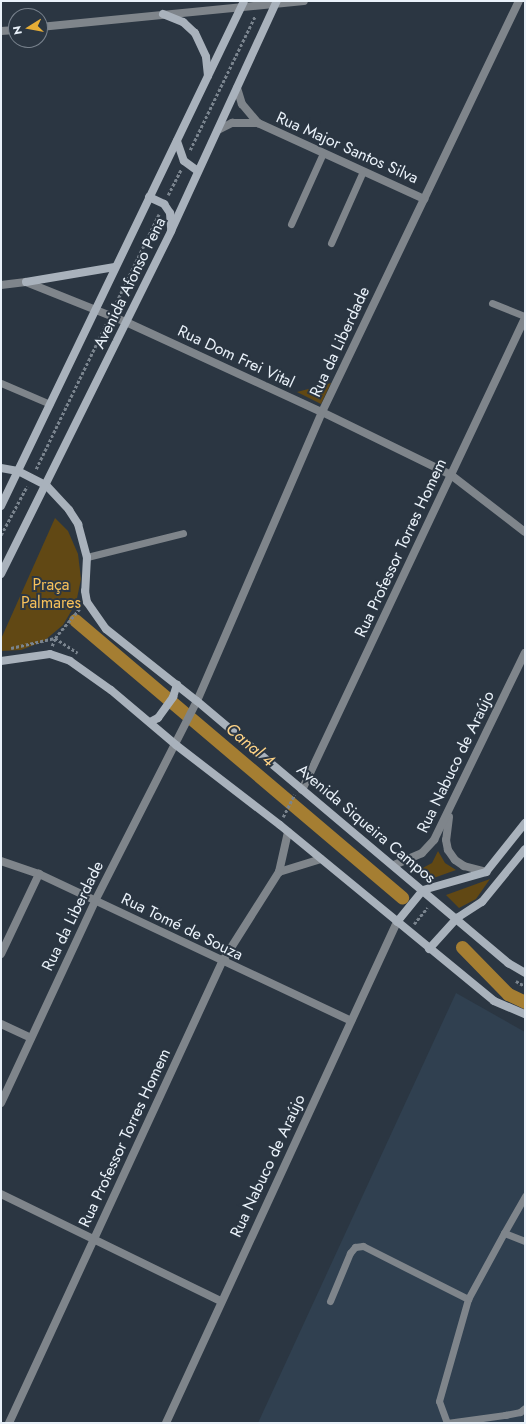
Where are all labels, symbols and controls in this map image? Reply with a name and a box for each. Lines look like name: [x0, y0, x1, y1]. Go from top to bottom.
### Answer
north arrow: [8, 8, 48, 48]
text: N: [9, 24, 26, 36]
street label: Rua Major Santos Silva: [273, 108, 421, 188]
street label: Avenida Afonso Pena: [90, 214, 170, 352]
street label: Rua da Liberdade: [306, 284, 374, 400]
street label: Rua Dom Frei Vital: [174, 322, 298, 392]
street label: Rua Professor Torres Homem: [351, 455, 451, 641]
park label: Praça Palmares: [21, 575, 81, 613]
street label: Rua Nabuco de Araújo: [413, 688, 499, 836]
water label: Canal 4: [222, 719, 278, 771]
street label: Avenida Siqueira Campos: [293, 760, 439, 888]
street label: Rua da Liberdade: [38, 858, 108, 974]
street label: Rua Tomé de Souza: [118, 889, 246, 965]
street label: Rua Professor Torres Homem: [75, 1045, 175, 1231]
street label: Rua Nabuco de Araújo: [226, 1091, 310, 1241]

